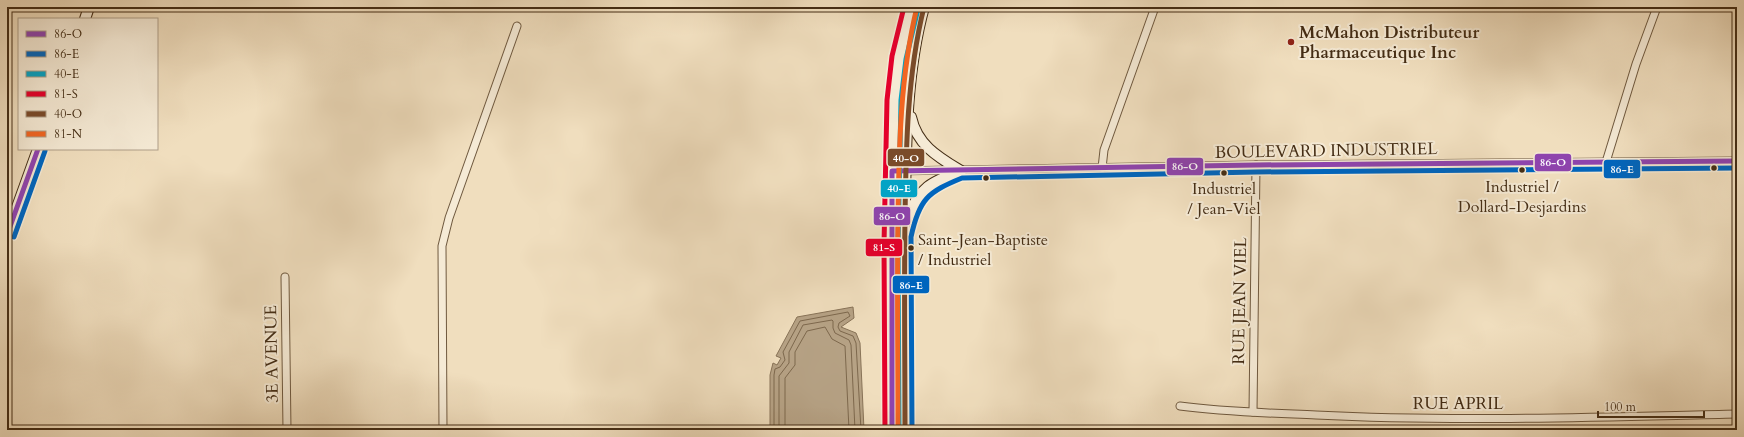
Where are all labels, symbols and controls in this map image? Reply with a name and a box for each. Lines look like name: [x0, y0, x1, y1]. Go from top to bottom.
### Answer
legend: [18, 18, 158, 150]
place label: McMahon Distributeur Pharmaceutique Inc: [1299, 21, 1479, 64]
text: 86-O: [54, 26, 82, 42]
marker: McMahon Distributeur Pharmaceutique Inc: [1286, 37, 1296, 47]
text: 86-E: [54, 46, 79, 62]
text: 40-E: [54, 66, 79, 82]
text: 81-S: [54, 86, 78, 102]
text: 40-O: [54, 106, 82, 122]
text: 81-N: [54, 126, 83, 142]
street label: BOULEVARD INDUSTRIEL: [1214, 137, 1438, 164]
line badge: 40-O: [887, 148, 925, 167]
text: 40-O: [893, 151, 919, 166]
line badge: 86-O: [1534, 153, 1572, 172]
text: 86-O: [1540, 155, 1566, 170]
line badge: 86-O: [1166, 157, 1204, 176]
text: 86-O: [1172, 159, 1198, 174]
line badge: 86-E: [1603, 159, 1641, 179]
text: 86-E: [1610, 162, 1634, 177]
unlabelled marker: [1709, 163, 1719, 173]
marker: Industriel / Dollard-Desjardins: [1517, 165, 1527, 175]
marker: Industriel / Jean-Viel: [1219, 168, 1229, 178]
unlabelled marker: [981, 173, 991, 183]
place label: Industriel / Dollard-Desjardins: [1458, 176, 1586, 218]
place label: Industriel / Jean-Viel: [1188, 178, 1260, 220]
line badge: 40-E: [880, 179, 918, 198]
text: 40-E: [887, 181, 911, 196]
line badge: 86-O: [873, 206, 911, 226]
text: 86-O: [879, 209, 905, 224]
place label: Saint-Jean-Baptiste / Industriel: [918, 229, 1048, 271]
street label: RUE JEAN VIEL: [1227, 237, 1252, 365]
line badge: 81-S: [865, 238, 903, 257]
text: 81-S: [873, 240, 895, 255]
marker: Saint-Jean-Baptiste / Industriel: [906, 243, 916, 253]
line badge: 86-E: [892, 275, 930, 294]
text: 86-E: [899, 278, 923, 293]
street label: 3E AVENUE: [259, 305, 284, 403]
street label: RUE APRIL: [1413, 392, 1504, 415]
scale bar: [1598, 393, 1704, 419]
text: 100 m: [1604, 399, 1637, 415]

